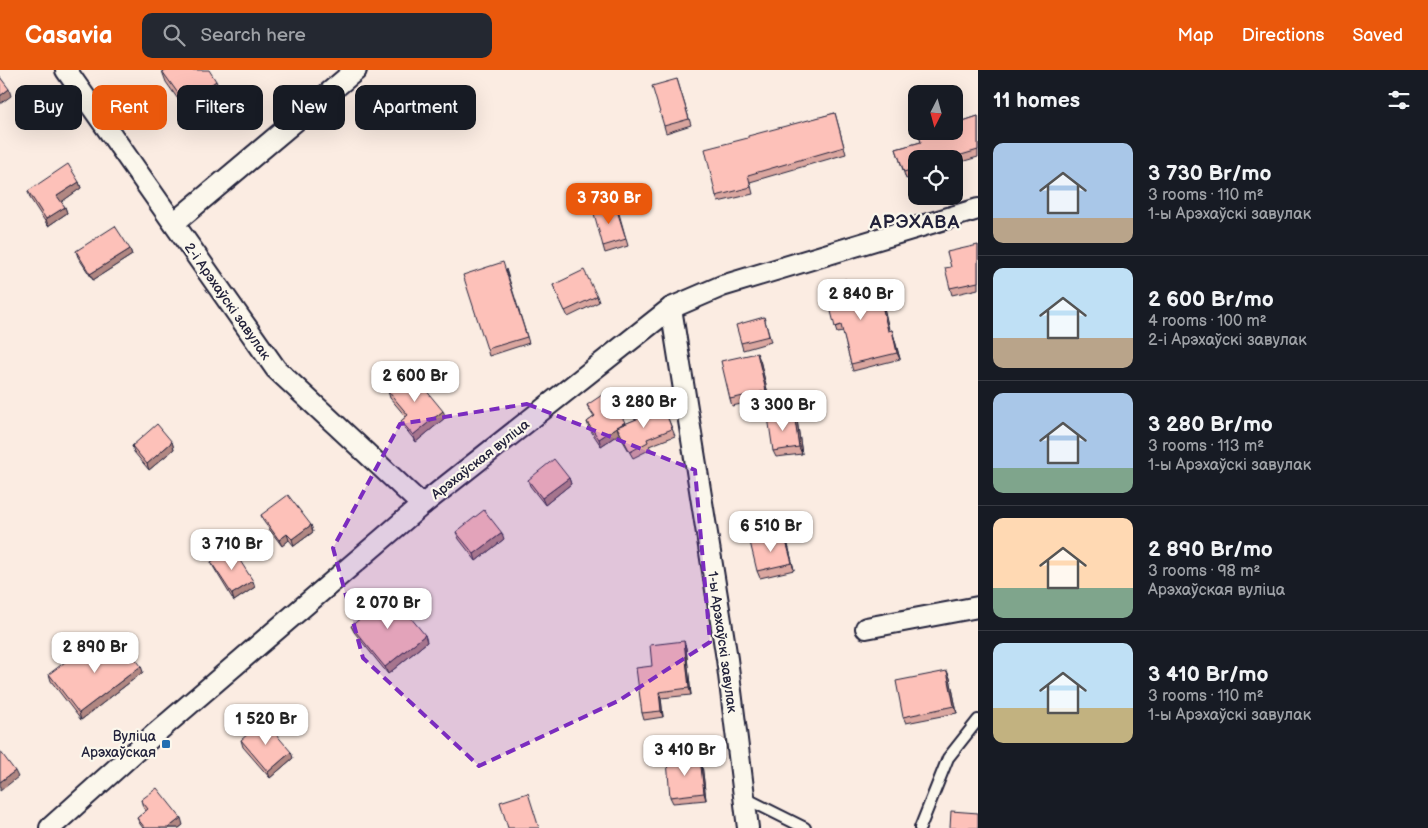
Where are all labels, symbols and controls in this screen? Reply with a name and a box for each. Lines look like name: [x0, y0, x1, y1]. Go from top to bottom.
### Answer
search box: [142, 13, 492, 58]
text: Casavia: [25, 21, 112, 50]
icon: search: [160, 21, 188, 49]
text: Search here: [200, 24, 306, 47]
text: Map: [1178, 25, 1214, 46]
text: Directions: [1242, 25, 1324, 46]
text: Saved: [1352, 25, 1403, 46]
chip: Buy: [15, 85, 82, 130]
chip: Rent: [92, 85, 167, 130]
chip: Filters: [177, 85, 263, 130]
chip: New: [273, 85, 345, 130]
chip: Apartment: [355, 85, 476, 130]
north arrow: [908, 85, 962, 140]
map controls: [908, 85, 963, 205]
icon: filters: [1385, 86, 1413, 114]
text: 11 homes: [993, 88, 1080, 113]
button: locate: [908, 150, 963, 205]
text: 3 730 Br/mo: [1148, 161, 1271, 186]
icon: home: [1033, 163, 1093, 223]
pin: 3 730 Br: [557, 182, 661, 225]
text: 3 rooms · 110 m²: [1148, 186, 1264, 205]
text: 3 730 Br: [577, 189, 641, 208]
text: 1-ы Арэхаўскі завулак: [1148, 205, 1311, 224]
district label: АРЭХАВА: [869, 211, 960, 234]
street label: 2-і Арэхаўскі завулак: [181, 239, 275, 364]
pin: 2 840 Br: [809, 278, 913, 321]
text: 2 840 Br: [829, 285, 893, 304]
text: 2 600 Br/mo: [1148, 287, 1274, 312]
icon: home: [1033, 288, 1093, 348]
text: 4 rooms · 100 m²: [1148, 312, 1267, 331]
text: 2-і Арэхаўскі завулак: [1148, 331, 1307, 350]
pin: 2 600 Br: [363, 360, 467, 403]
text: 2 600 Br: [382, 367, 448, 386]
pin: 3 280 Br: [592, 386, 696, 429]
pin: 3 300 Br: [731, 390, 835, 432]
text: 3 280 Br: [612, 393, 676, 412]
text: 3 300 Br: [751, 396, 815, 415]
text: 3 280 Br/mo: [1148, 412, 1273, 437]
icon: home: [1033, 413, 1093, 473]
street label: Арэхаўская вуліца: [427, 415, 533, 504]
text: 3 rooms · 113 m²: [1148, 437, 1264, 456]
text: 1-ы Арэхаўскі завулак: [1148, 456, 1311, 475]
pin: 6 510 Br: [719, 510, 823, 553]
text: 6 510 Br: [740, 517, 802, 536]
pin: 3 710 Br: [180, 528, 284, 571]
text: 3 710 Br: [201, 535, 263, 554]
text: 2 890 Br/mo: [1148, 537, 1273, 562]
icon: home: [1033, 538, 1093, 598]
text: 3 rooms · 98 m²: [1148, 562, 1260, 581]
street label: 1-ы Арэхаўскі завулак: [704, 570, 741, 714]
text: Арэхаўская вуліца: [1148, 581, 1285, 600]
pin: 2 070 Br: [336, 588, 440, 630]
text: 2 070 Br: [356, 594, 420, 613]
pin: 2 890 Br: [43, 632, 147, 674]
text: 2 890 Br: [63, 638, 127, 657]
text: 3 410 Br/mo: [1148, 662, 1268, 687]
icon: home: [1033, 663, 1093, 723]
text: 3 rooms · 110 m²: [1148, 687, 1264, 706]
pin: 1 520 Br: [214, 704, 318, 746]
text: 1-ы Арэхаўскі завулак: [1148, 706, 1311, 725]
text: 1 520 Br: [235, 710, 297, 729]
place label: Вуліца Арэхаўская: [81, 728, 157, 761]
pin: 3 410 Br: [633, 734, 737, 777]
marker: Вуліца Арэхаўская: [160, 738, 172, 750]
text: 3 410 Br: [654, 741, 716, 760]

